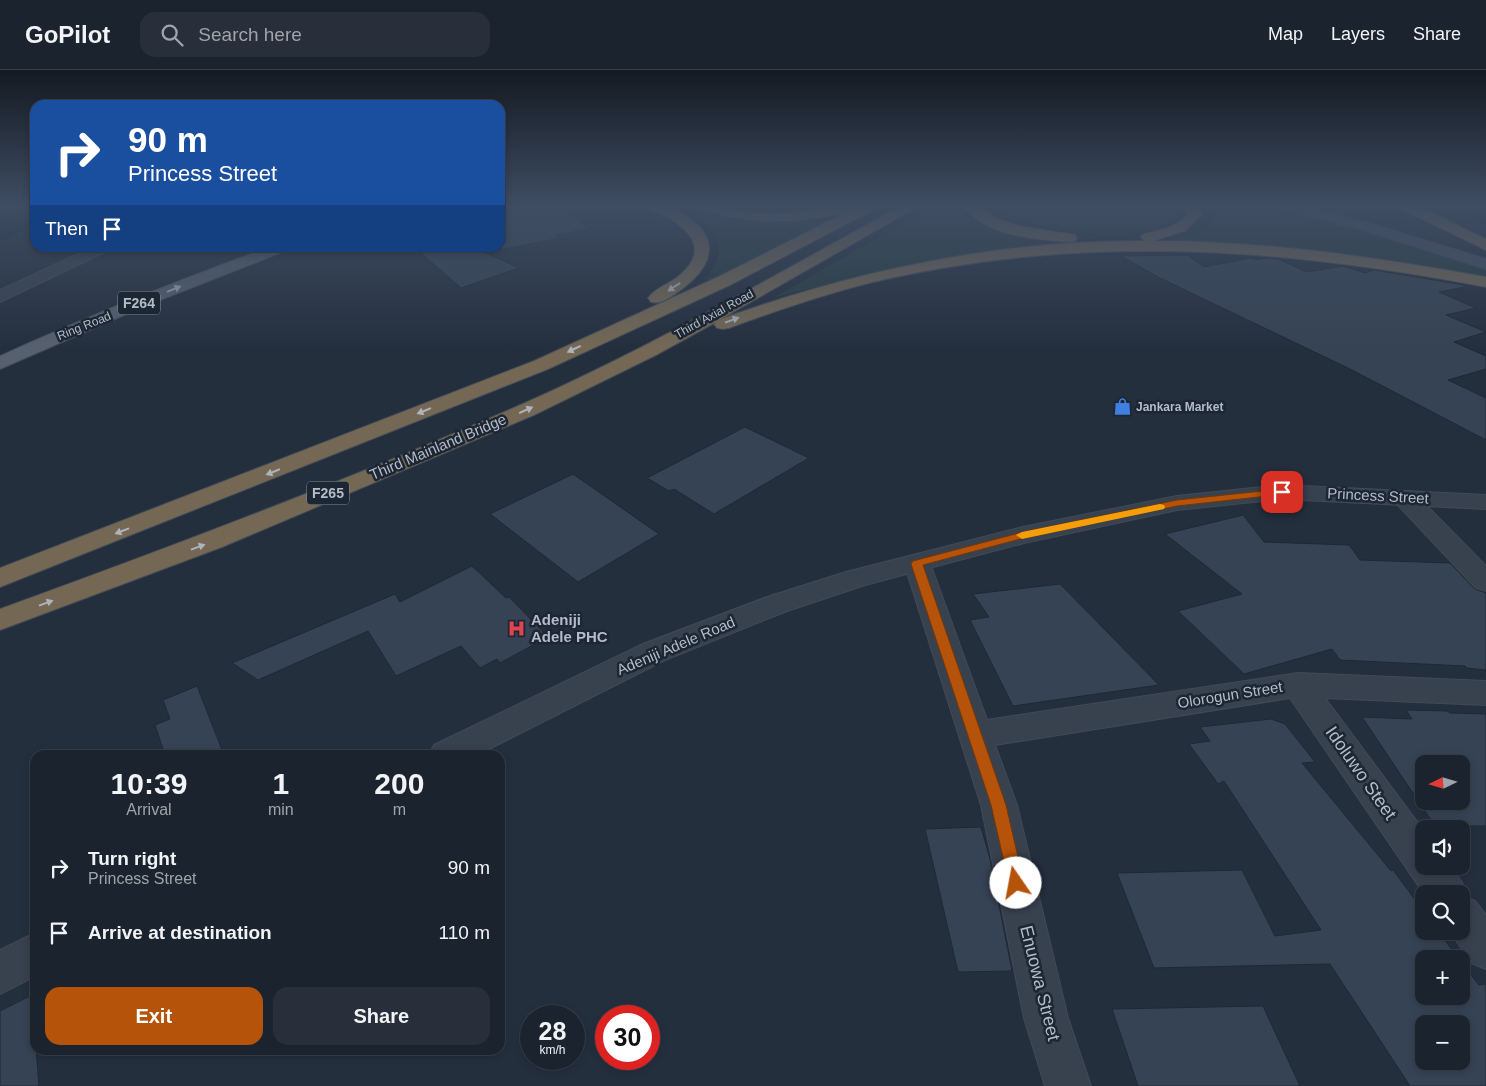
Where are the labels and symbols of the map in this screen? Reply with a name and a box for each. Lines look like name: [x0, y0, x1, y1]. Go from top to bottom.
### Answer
one-way arrow: [667, 282, 680, 292]
one-way arrow: [166, 284, 181, 292]
street label: Third Axial Road: [672, 287, 756, 341]
road number: F264: [118, 292, 160, 314]
street label: Ring Road: [55, 309, 113, 343]
one-way arrow: [725, 316, 740, 323]
one-way arrow: [567, 345, 581, 353]
shop icon: Jankara Market: [1112, 397, 1132, 417]
place label: Jankara Market: [1136, 400, 1223, 414]
one-way arrow: [519, 405, 533, 413]
one-way arrow: [417, 408, 431, 416]
street label: Third Mainland Bridge: [367, 410, 509, 483]
one-way arrow: [266, 468, 280, 476]
pin: [1261, 471, 1303, 513]
road number: F265: [307, 482, 349, 504]
street label: Princess Street: [1327, 484, 1430, 507]
one-way arrow: [114, 527, 129, 535]
one-way arrow: [191, 543, 206, 550]
one-way arrow: [39, 599, 54, 607]
place label: Adeniji Adele PHC: [531, 611, 608, 645]
street label: Adeniji Adele Road: [614, 613, 737, 678]
hospital icon: Adeniji Adele PHC: [507, 619, 527, 639]
street label: Olorogun Street: [1176, 678, 1284, 711]
street label: Idoluwo Steet: [1322, 723, 1400, 823]
north arrow: [1415, 755, 1470, 810]
position arrow: [989, 856, 1041, 908]
street label: Enuowa Street: [1016, 923, 1064, 1043]
speed limit sign: 30: [595, 1005, 660, 1070]

